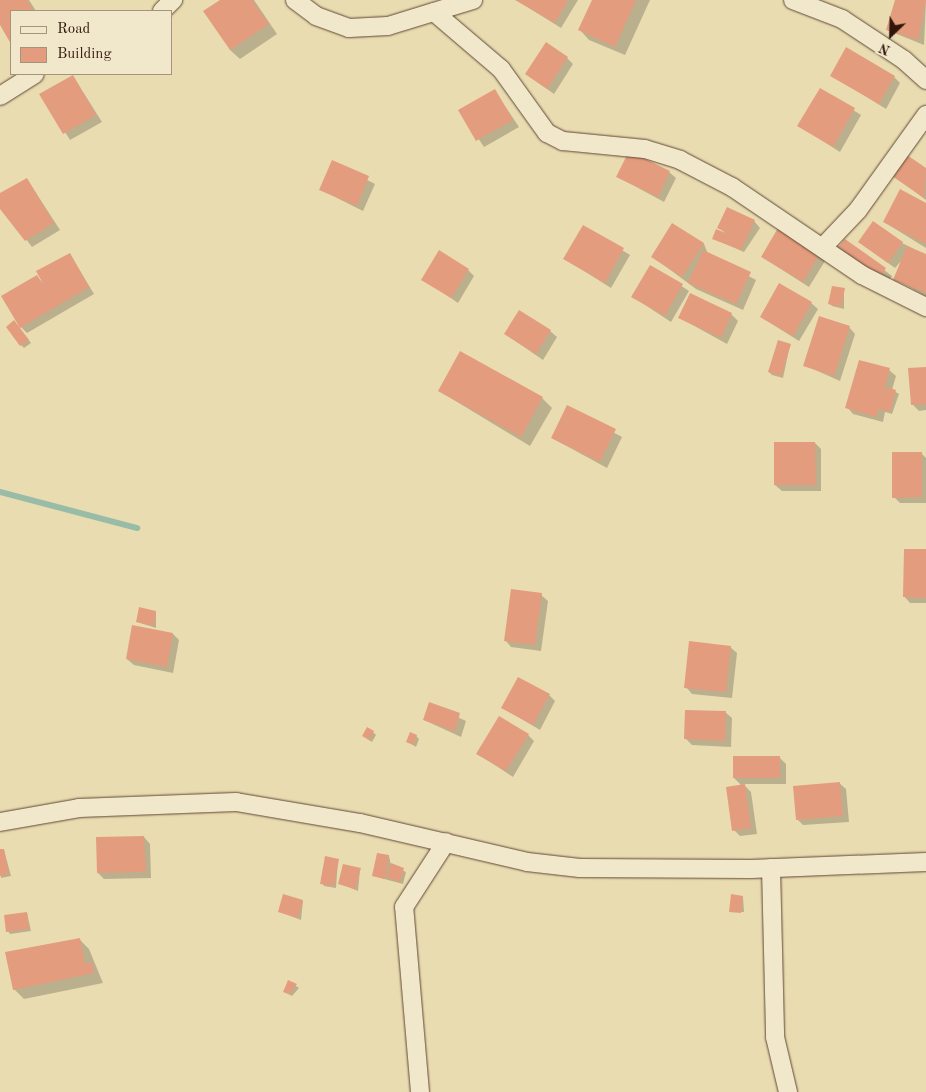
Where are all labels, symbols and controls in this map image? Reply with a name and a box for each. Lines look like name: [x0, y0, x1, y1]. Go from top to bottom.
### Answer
legend: [10, 10, 172, 75]
north arrow: [866, 10, 916, 60]
text: Road: [57, 22, 90, 37]
text: N: [877, 40, 893, 57]
text: Building: [57, 47, 112, 62]

